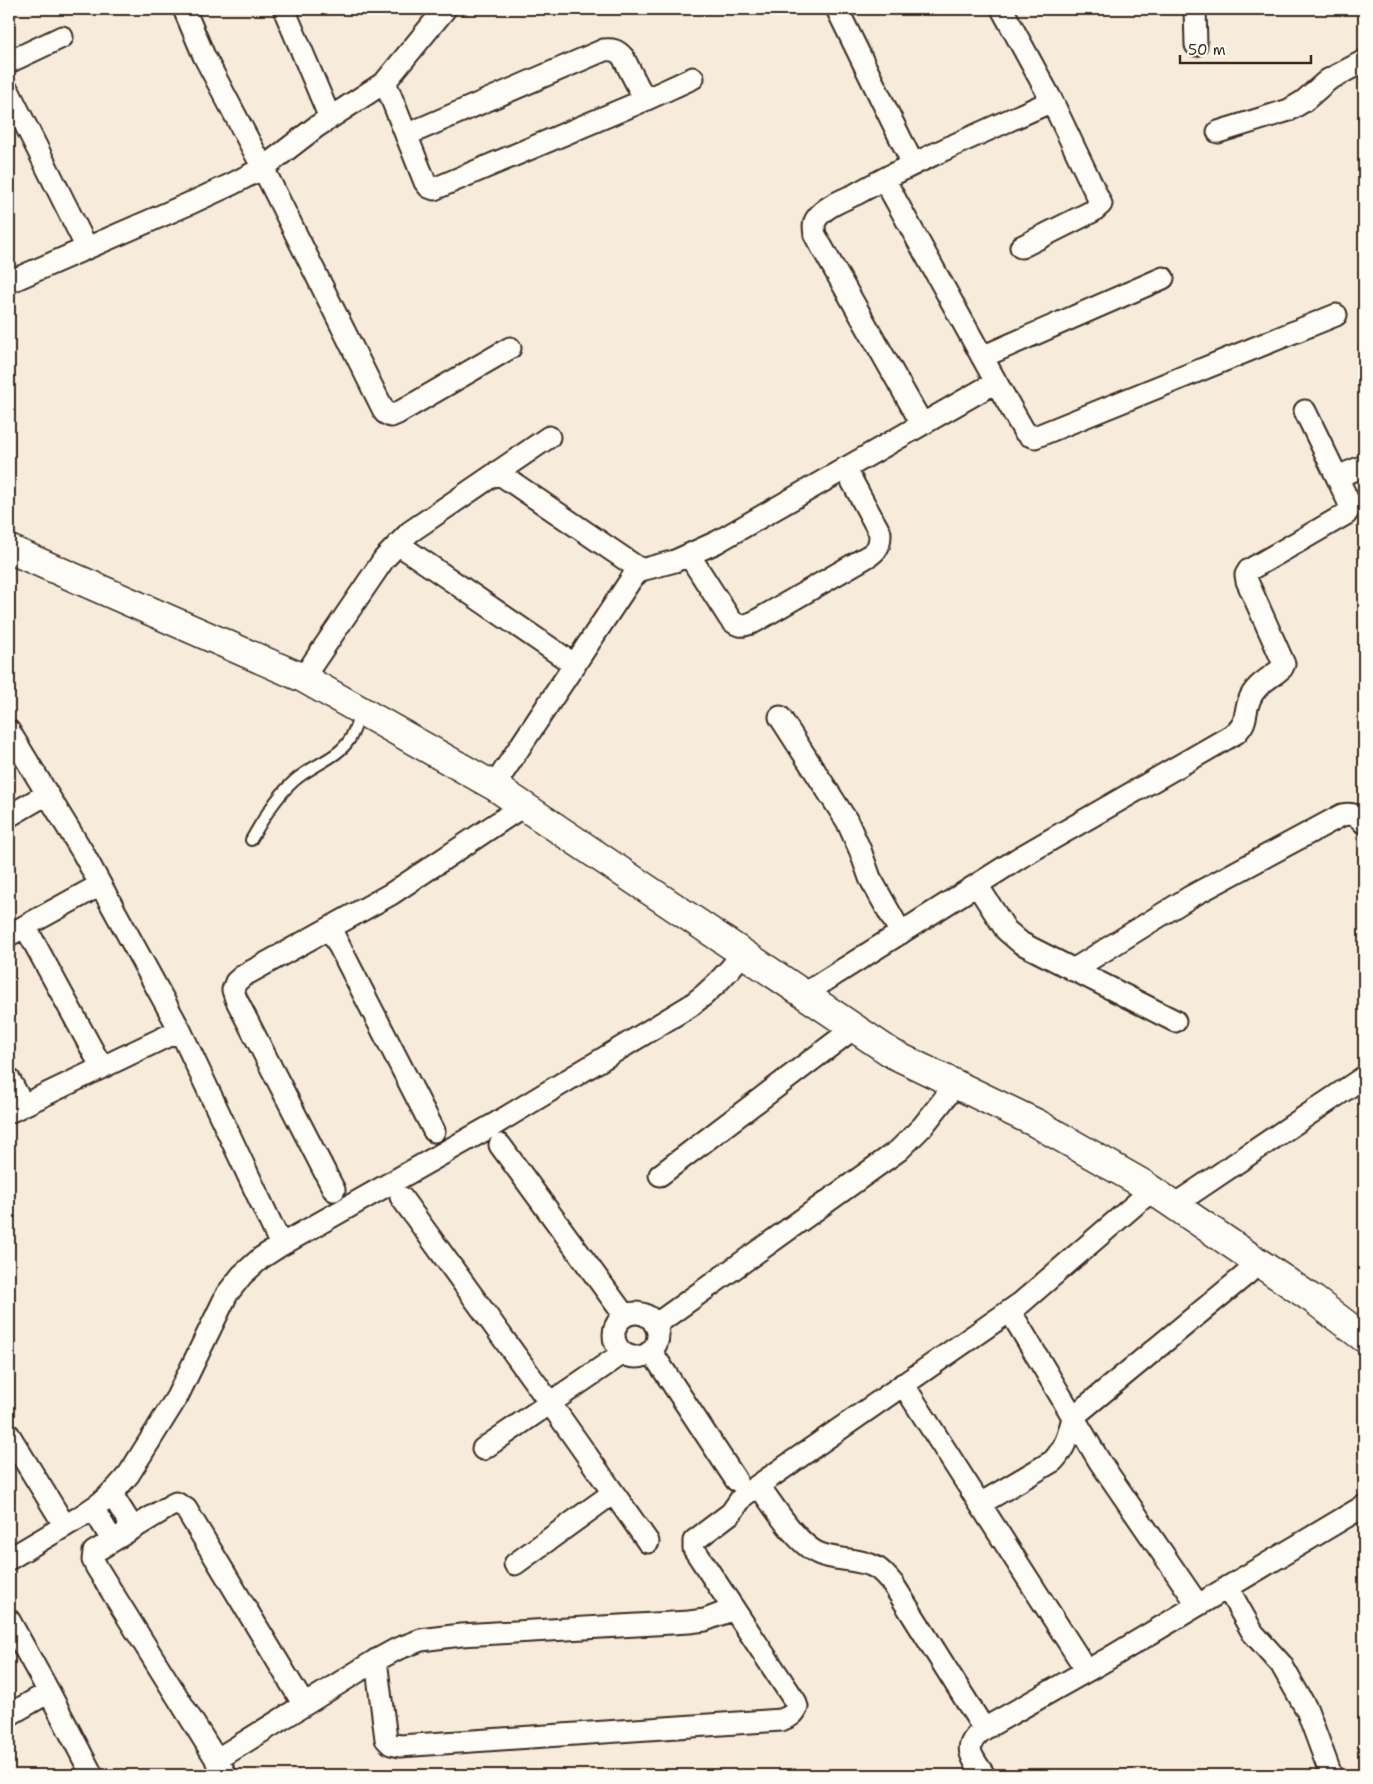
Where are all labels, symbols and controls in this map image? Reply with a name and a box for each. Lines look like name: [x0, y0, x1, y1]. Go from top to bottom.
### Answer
scale bar: [1180, 32, 1312, 64]
text: 50 m: [1188, 40, 1226, 60]

